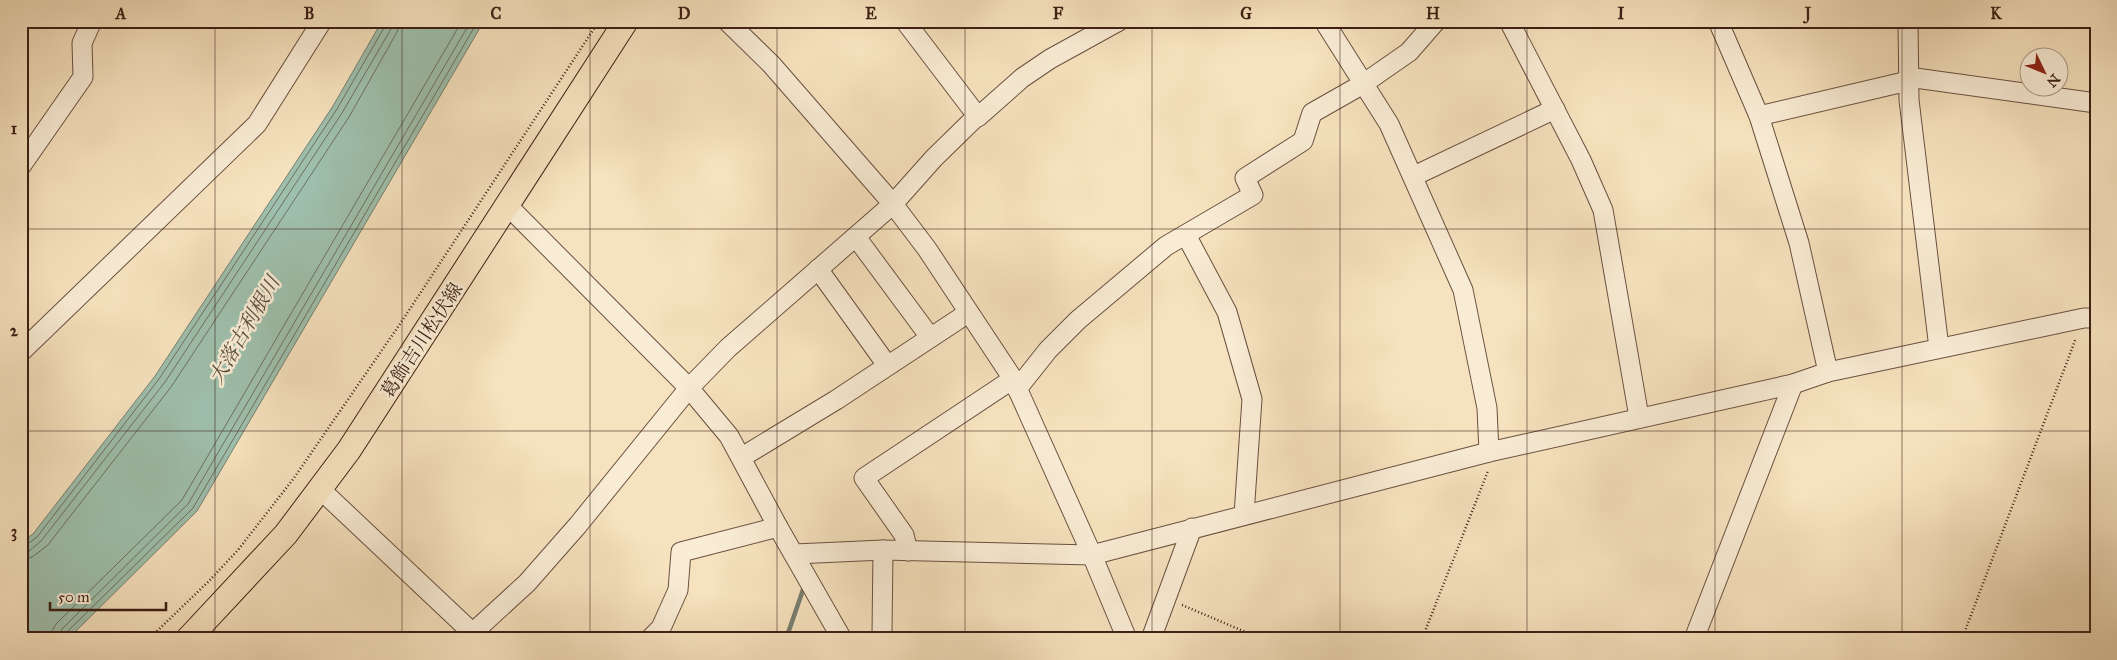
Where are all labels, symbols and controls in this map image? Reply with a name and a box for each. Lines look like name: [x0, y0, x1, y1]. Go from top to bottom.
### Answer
text: A: [115, 4, 127, 23]
text: B: [304, 4, 314, 23]
text: C: [491, 4, 502, 23]
text: D: [678, 4, 691, 23]
text: E: [865, 4, 877, 23]
text: F: [1053, 4, 1064, 23]
text: G: [1240, 4, 1252, 23]
text: H: [1426, 4, 1440, 23]
text: I: [1618, 4, 1625, 23]
text: J: [1803, 4, 1812, 24]
text: K: [1990, 4, 2002, 23]
north arrow: [2020, 48, 2070, 98]
text: N: [2043, 70, 2063, 91]
text: 1: [11, 119, 18, 138]
water label: 大落古利根川: [204, 270, 285, 388]
street label: 葛飾吉川松伏線: [376, 278, 467, 402]
text: 2: [10, 321, 19, 340]
text: 3: [11, 522, 17, 542]
scale bar: [50, 580, 166, 612]
text: 50 m: [58, 588, 90, 606]

